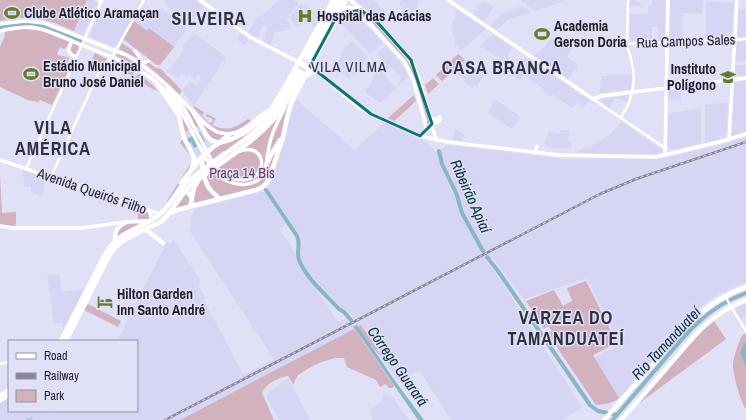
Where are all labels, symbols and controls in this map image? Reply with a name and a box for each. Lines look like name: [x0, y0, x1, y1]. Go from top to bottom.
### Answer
sports icon: Clube Atlético Aramaçan: [3, 4, 21, 22]
place label: Clube Atlético Aramaçan: [24, 4, 159, 22]
district label: SILVEIRA: [172, 6, 247, 31]
hospital icon: Hospital das Acácias: [296, 7, 314, 25]
place label: Hospital das Acácias: [317, 7, 431, 25]
place label: Academia Gerson Doria: [554, 17, 627, 51]
sports icon: Academia Gerson Doria: [533, 25, 551, 43]
street label: Rua Campos Sales: [636, 30, 736, 52]
district label: CASA BRANCA: [442, 55, 562, 80]
district label: VILA VILMA: [311, 56, 387, 77]
place label: Estádio Municipal Bruno José Daniel: [43, 57, 144, 91]
place label: Instituto Polígono: [667, 60, 716, 94]
sports icon: Estádio Municipal Bruno José Daniel: [22, 65, 40, 83]
school or university icon: Instituto Polígono: [719, 68, 737, 86]
district label: VILA AMÉRICA: [15, 115, 91, 161]
water label: Ribeirão Apiaí: [445, 156, 497, 238]
street label: Avenida Queirós Filho: [34, 163, 149, 218]
park label: Praça 14 Bis: [209, 164, 275, 182]
place label: Hilton Garden Inn Santo André: [117, 285, 205, 319]
hotel icon: Hilton Garden Inn Santo André: [96, 293, 114, 311]
water label: Rio Tamanduateí: [627, 301, 707, 384]
district label: VÁRZEA DO TAMANDUATEÍ: [507, 305, 625, 351]
water label: Córrego Guarará: [363, 322, 433, 410]
legend: [8, 340, 138, 412]
text: Road: [44, 348, 68, 364]
text: Railway: [44, 368, 79, 384]
text: Park: [44, 388, 64, 404]

